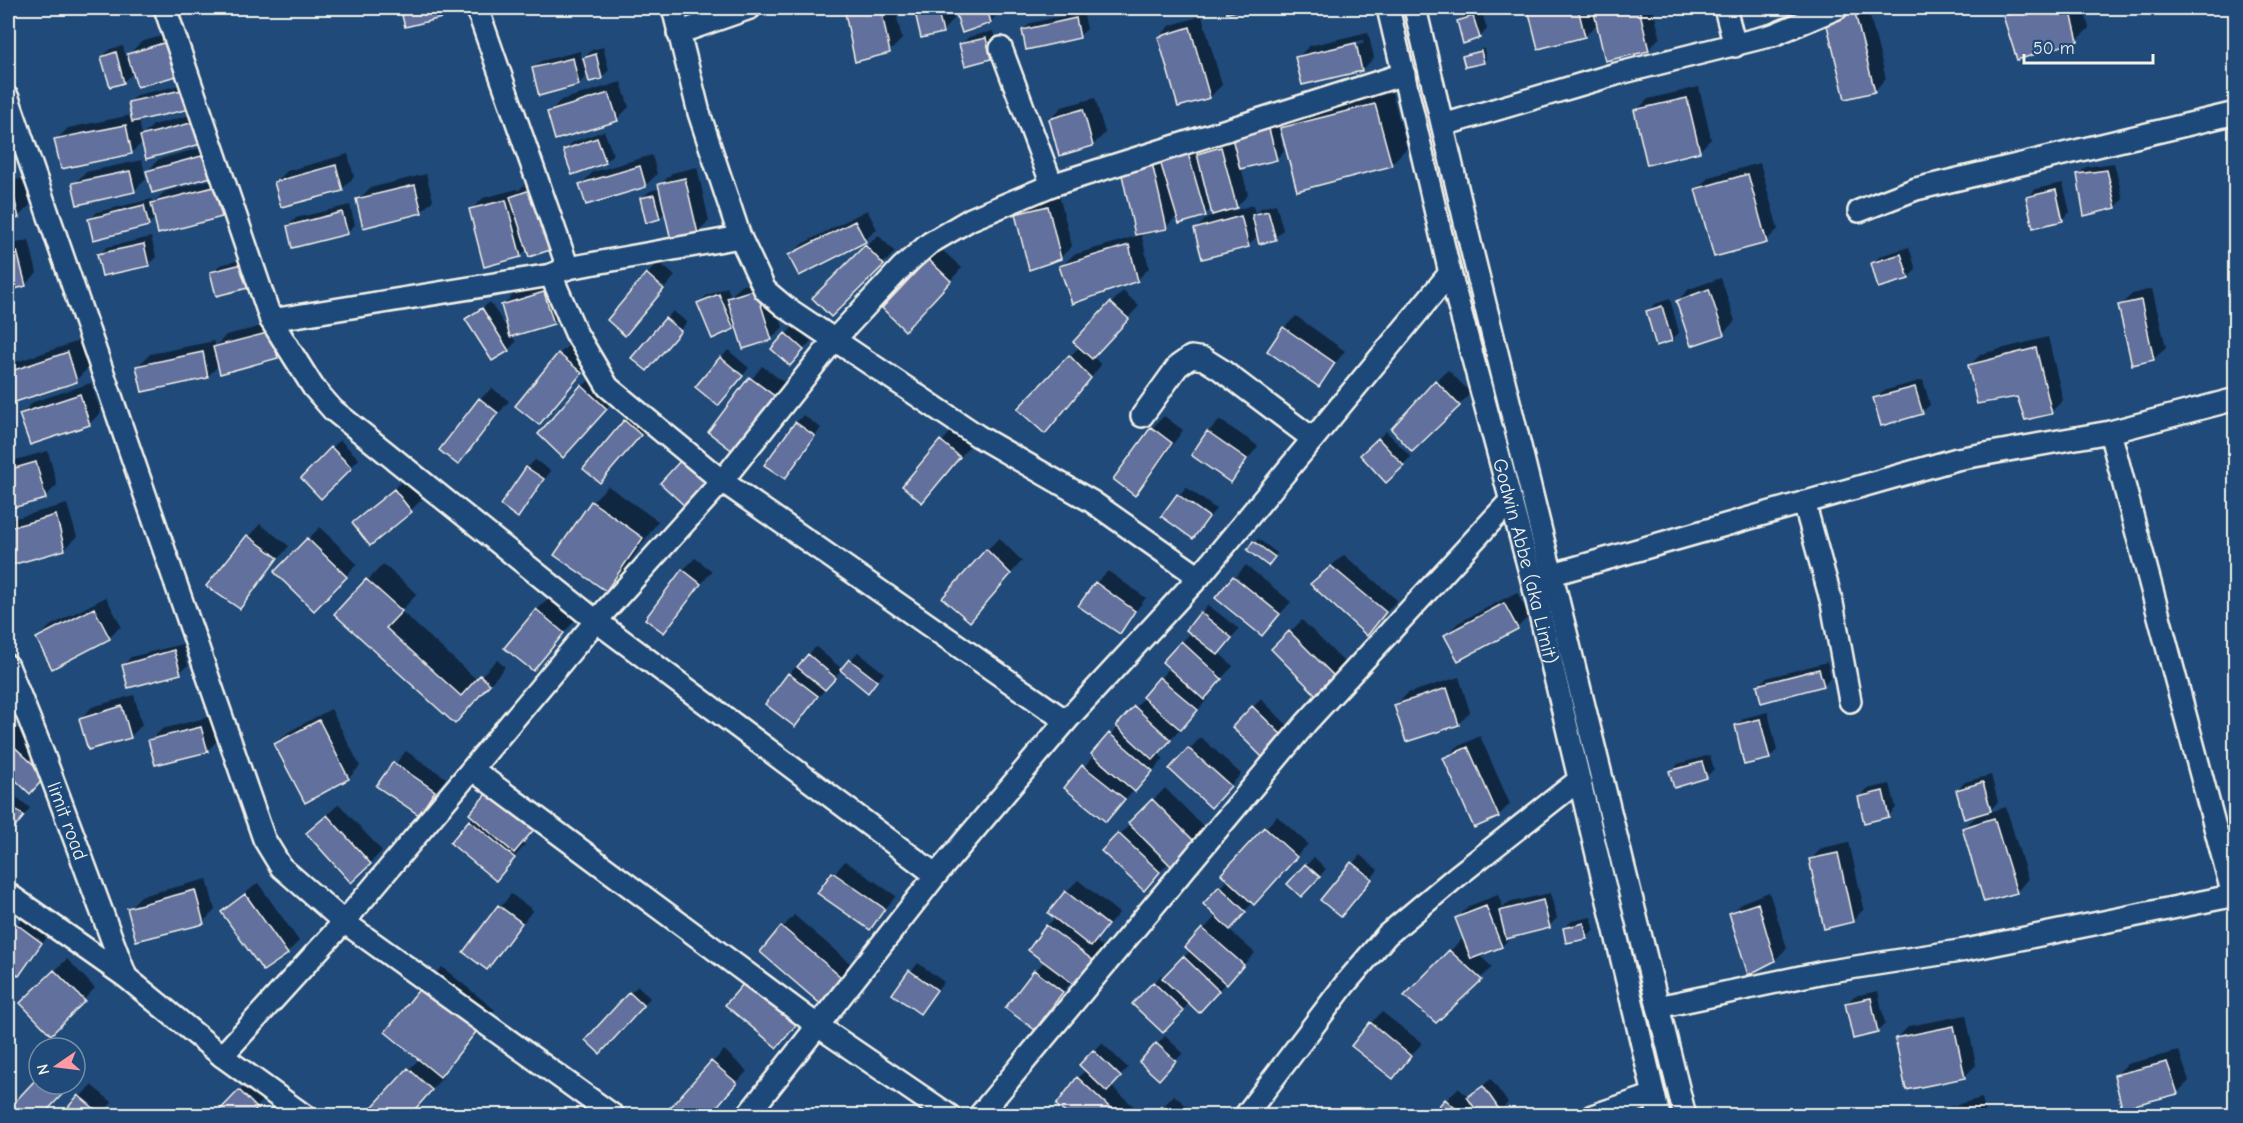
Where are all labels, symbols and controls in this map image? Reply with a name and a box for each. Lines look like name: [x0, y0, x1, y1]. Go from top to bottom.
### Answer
scale bar: [2024, 27, 2153, 65]
text: 50 m: [2033, 38, 2075, 59]
street label: Godwin Abbe (aka Limit): [1488, 456, 1563, 666]
street label: limit road: [43, 779, 93, 863]
north arrow: [27, 1036, 87, 1096]
text: N: [33, 1062, 53, 1077]

